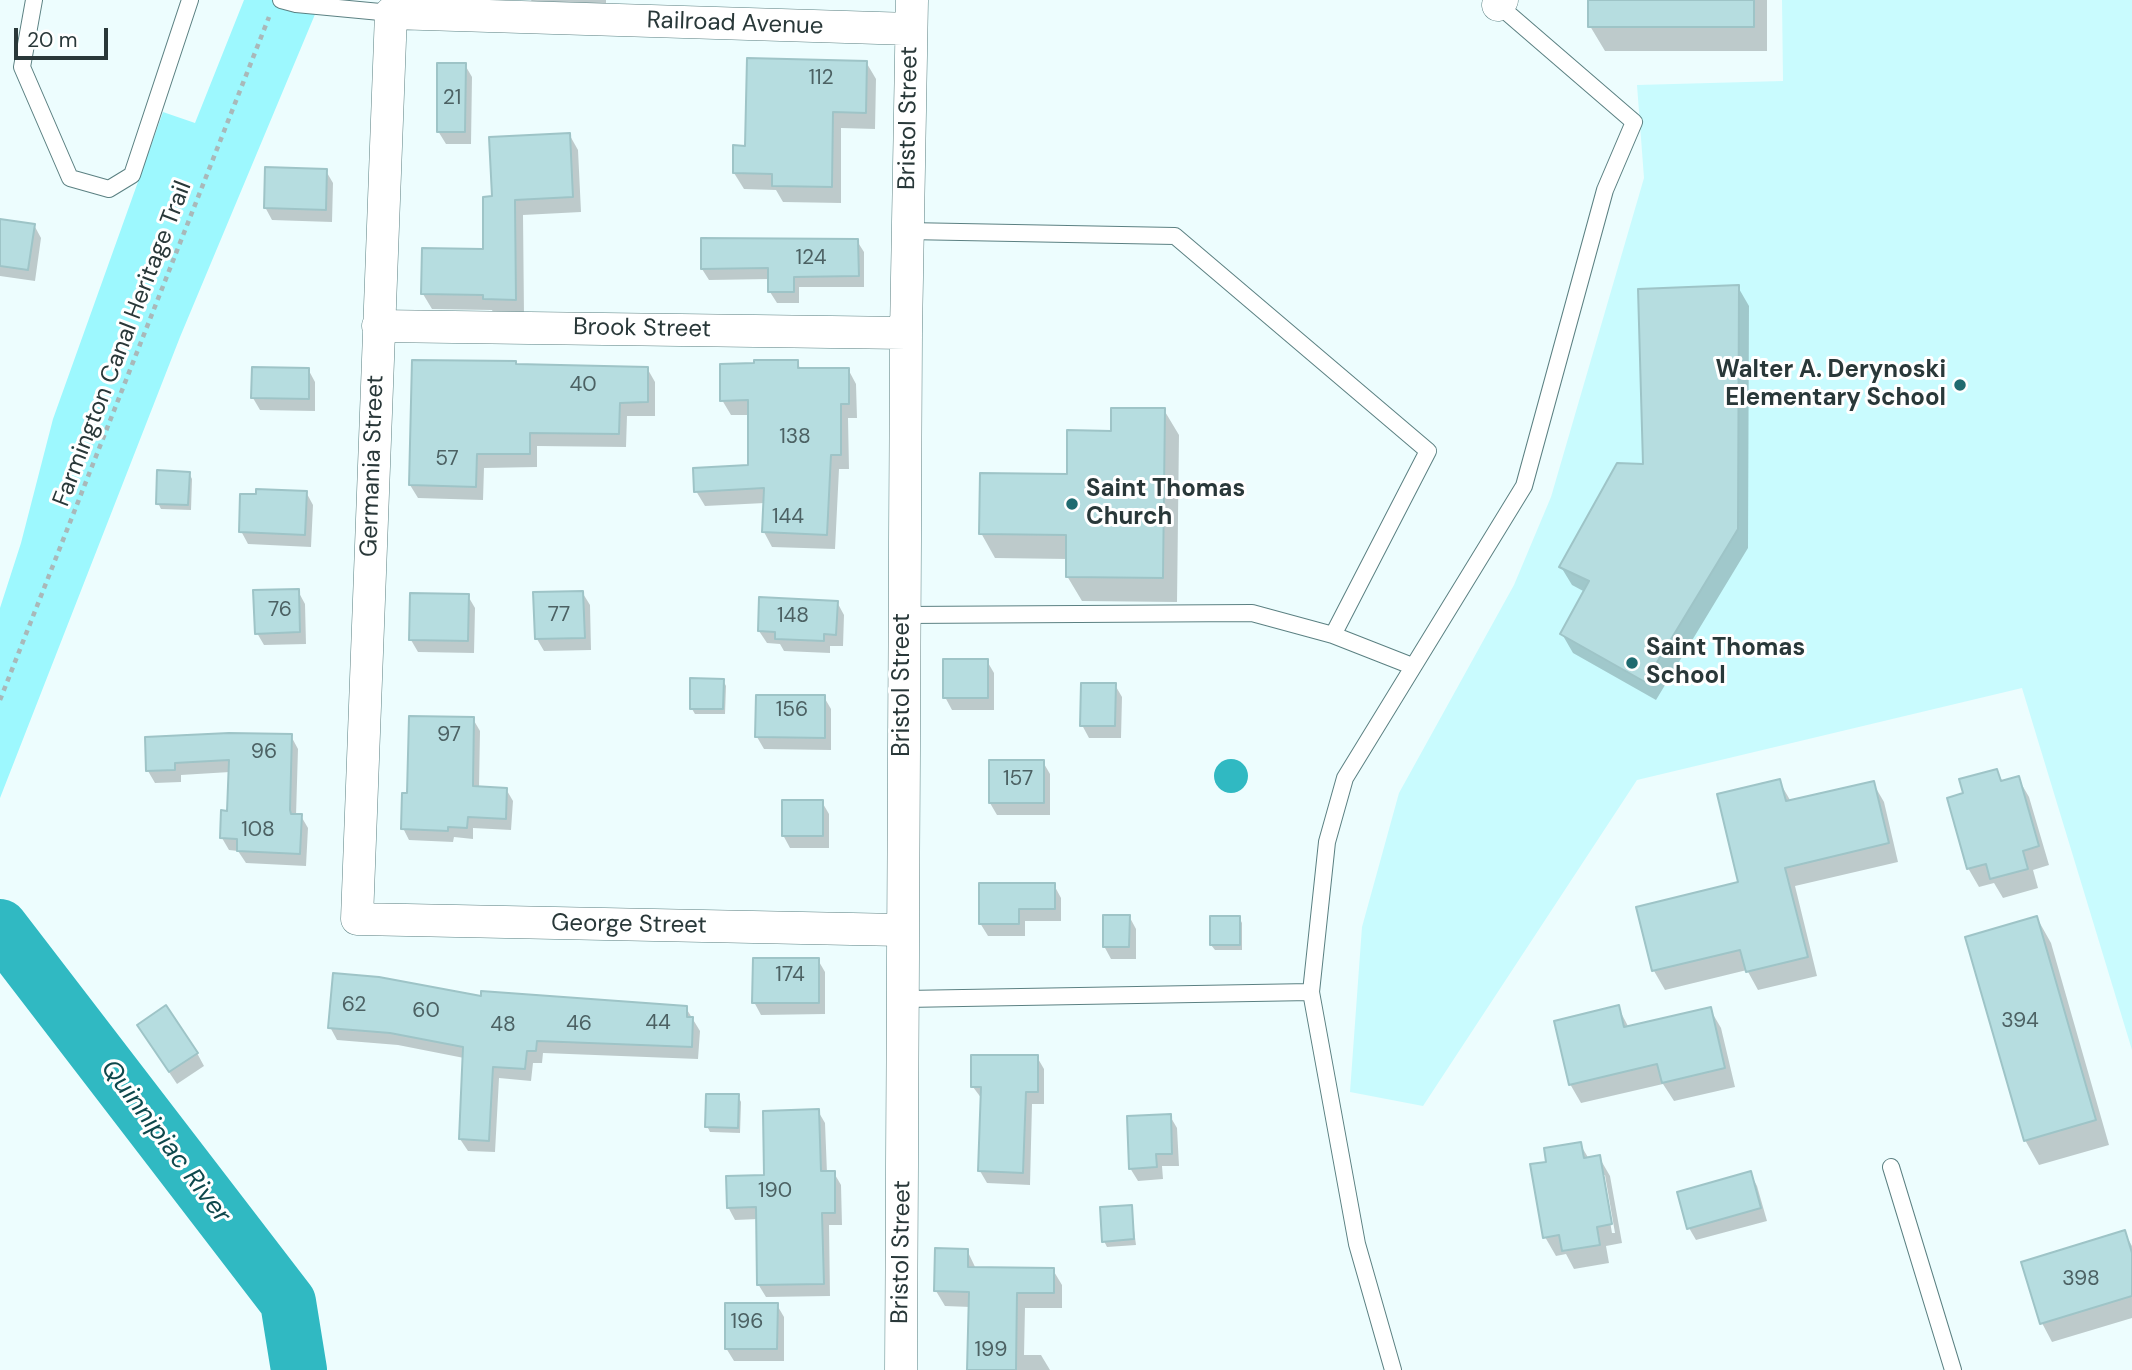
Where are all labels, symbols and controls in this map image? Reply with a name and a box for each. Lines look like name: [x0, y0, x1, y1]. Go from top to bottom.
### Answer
street label: Railroad Avenue: [646, 7, 824, 41]
scale bar: [18, 14, 112, 58]
text: 20 m: [27, 26, 78, 54]
street label: Bristol Street: [893, 46, 925, 190]
house number: 112: [808, 65, 834, 91]
house number: 21: [443, 85, 461, 111]
street label: Farmington Canal Heritage Trail: [48, 177, 198, 511]
house number: 124: [795, 245, 827, 271]
street label: Brook Street: [573, 313, 711, 345]
place label: Walter A. Derynoski Elementary School: [1715, 357, 1946, 413]
house number: 40: [569, 372, 597, 398]
street label: Germania Street: [355, 374, 391, 558]
marker: Walter A. Derynoski Elementary School: [1952, 377, 1968, 393]
house number: 138: [779, 424, 811, 450]
house number: 57: [435, 446, 459, 472]
place label: Saint Thomas Church: [1086, 476, 1245, 532]
marker: Saint Thomas Church: [1064, 496, 1080, 512]
house number: 144: [772, 504, 804, 530]
house number: 76: [268, 597, 292, 623]
house number: 77: [548, 602, 570, 628]
house number: 148: [777, 603, 809, 629]
street label: Bristol Street: [889, 613, 917, 757]
place label: Saint Thomas School: [1646, 635, 1805, 691]
marker: Saint Thomas School: [1624, 655, 1640, 671]
house number: 156: [776, 697, 808, 723]
house number: 97: [437, 722, 461, 748]
house number: 96: [251, 739, 277, 765]
house number: 157: [1003, 766, 1033, 792]
house number: 108: [241, 817, 275, 843]
street label: George Street: [551, 909, 707, 941]
house number: 174: [775, 962, 805, 988]
house number: 62: [342, 992, 366, 1018]
house number: 60: [412, 998, 440, 1024]
house number: 394: [2001, 1008, 2039, 1034]
house number: 44: [645, 1010, 671, 1036]
house number: 46: [566, 1011, 592, 1037]
house number: 48: [490, 1012, 516, 1038]
water label: Quinnipiac River: [93, 1054, 237, 1230]
house number: 190: [758, 1178, 792, 1204]
street label: Bristol Street: [886, 1180, 918, 1324]
house number: 398: [2062, 1266, 2100, 1292]
house number: 196: [731, 1309, 763, 1335]
house number: 199: [975, 1337, 1007, 1363]

